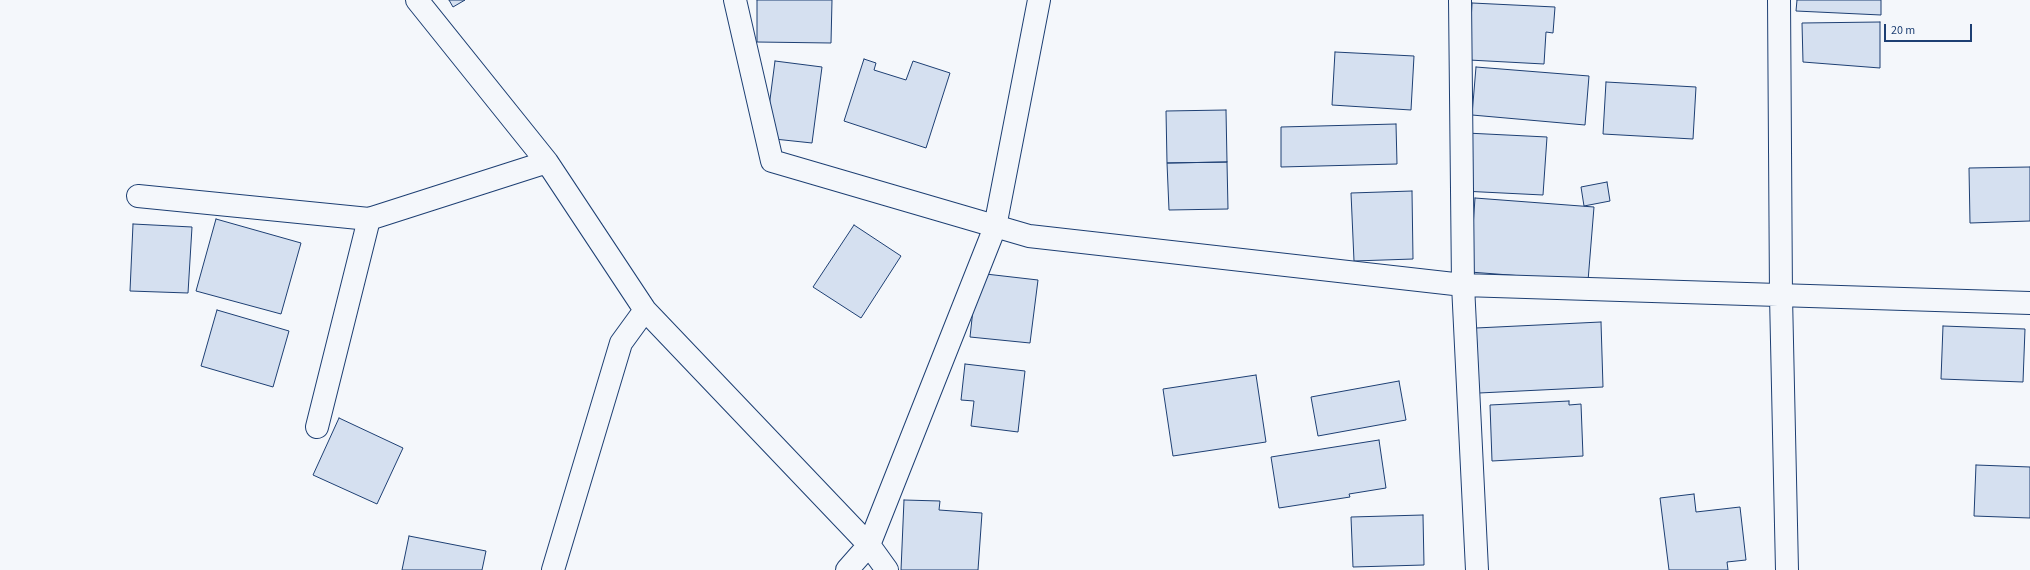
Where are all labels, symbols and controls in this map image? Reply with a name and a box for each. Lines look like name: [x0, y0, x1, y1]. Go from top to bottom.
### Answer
scale bar: [1886, 16, 1974, 42]
text: 20 m: [1891, 22, 1915, 39]

